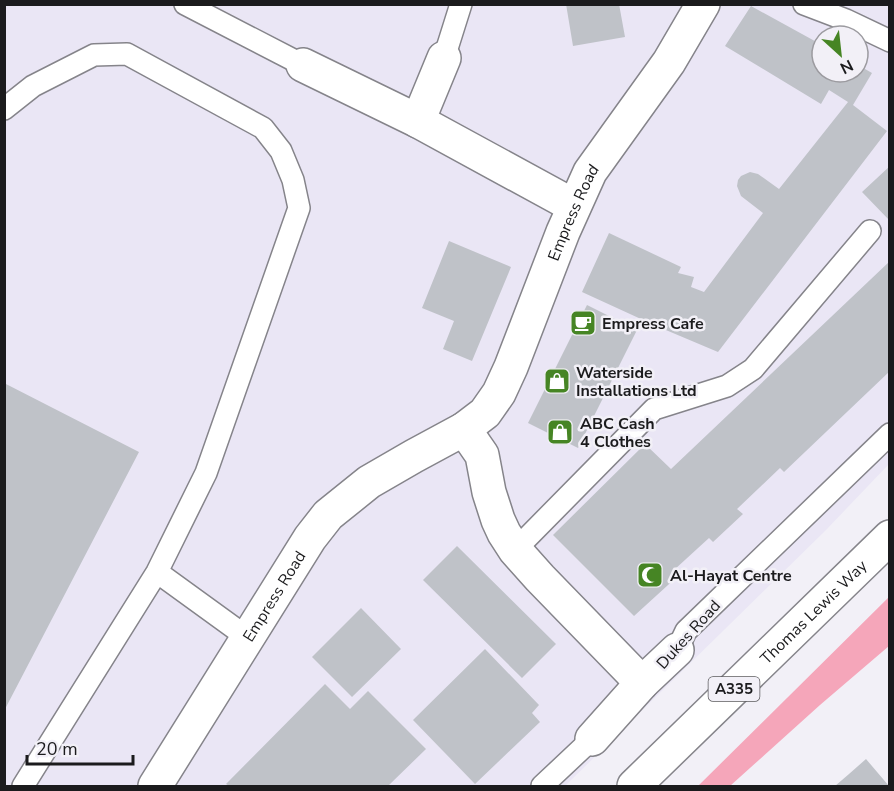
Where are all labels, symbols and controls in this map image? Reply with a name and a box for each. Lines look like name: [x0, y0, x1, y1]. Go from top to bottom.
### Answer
north arrow: [810, 24, 870, 84]
text: N: [836, 54, 857, 79]
street label: Empress Road: [543, 160, 604, 264]
cafe icon: Empress Cafe: [568, 308, 598, 338]
place label: Empress Cafe: [602, 313, 704, 335]
place label: Waterside Installations Ltd: [576, 362, 697, 402]
shop icon: Waterside Installations Ltd: [542, 366, 572, 396]
place label: ABC Cash 4 Clothes: [580, 413, 655, 453]
shop icon: ABC Cash 4 Clothes: [545, 417, 575, 447]
street label: Empress Road: [238, 547, 311, 646]
street label: Thomas Lewis Way: [756, 555, 873, 669]
mosque icon: Al-Hayat Centre: [635, 560, 665, 590]
place label: Al-Hayat Centre: [670, 565, 792, 587]
street label: Dukes Road: [652, 595, 726, 674]
road number: A335: [708, 677, 760, 701]
scale bar: [27, 728, 134, 766]
text: 20 m: [36, 737, 78, 761]

